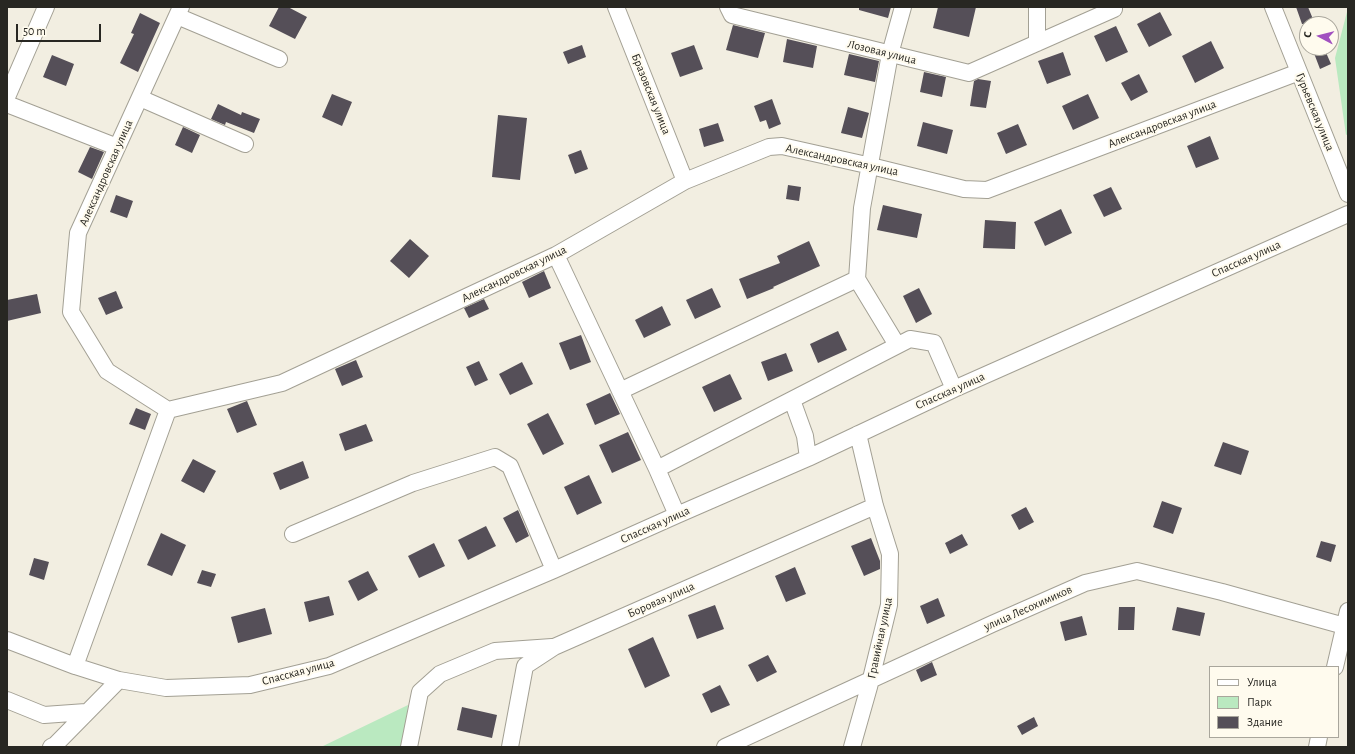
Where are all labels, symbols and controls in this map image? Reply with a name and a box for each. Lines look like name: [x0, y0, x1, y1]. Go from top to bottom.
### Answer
scale bar: [18, 16, 103, 42]
north arrow: [1299, 16, 1339, 56]
text: 50 m: [23, 25, 46, 37]
text: С: [1302, 31, 1313, 38]
street label: Лозовая улица: [846, 37, 918, 67]
street label: Бразовская улица: [628, 51, 674, 137]
street label: Гурьевская улица: [1293, 71, 1337, 153]
street label: Александровская улица: [1106, 97, 1218, 151]
street label: Александровская улица: [76, 118, 136, 228]
street label: Александровская улица: [784, 141, 900, 179]
street label: Спасская улица: [1209, 237, 1283, 281]
street label: Александровская улица: [459, 242, 569, 306]
street label: Спасская улица: [913, 369, 987, 413]
street label: Спасская улица: [618, 503, 692, 547]
street label: Боровая улица: [625, 579, 697, 621]
street label: улица Лесохимиков: [982, 582, 1074, 634]
street label: Гравийная улица: [864, 596, 896, 680]
street label: Спасская улица: [260, 655, 336, 689]
legend: [1209, 666, 1339, 738]
text: Улица: [1247, 676, 1277, 688]
text: Парк: [1247, 696, 1272, 708]
text: Здание: [1247, 716, 1283, 728]

